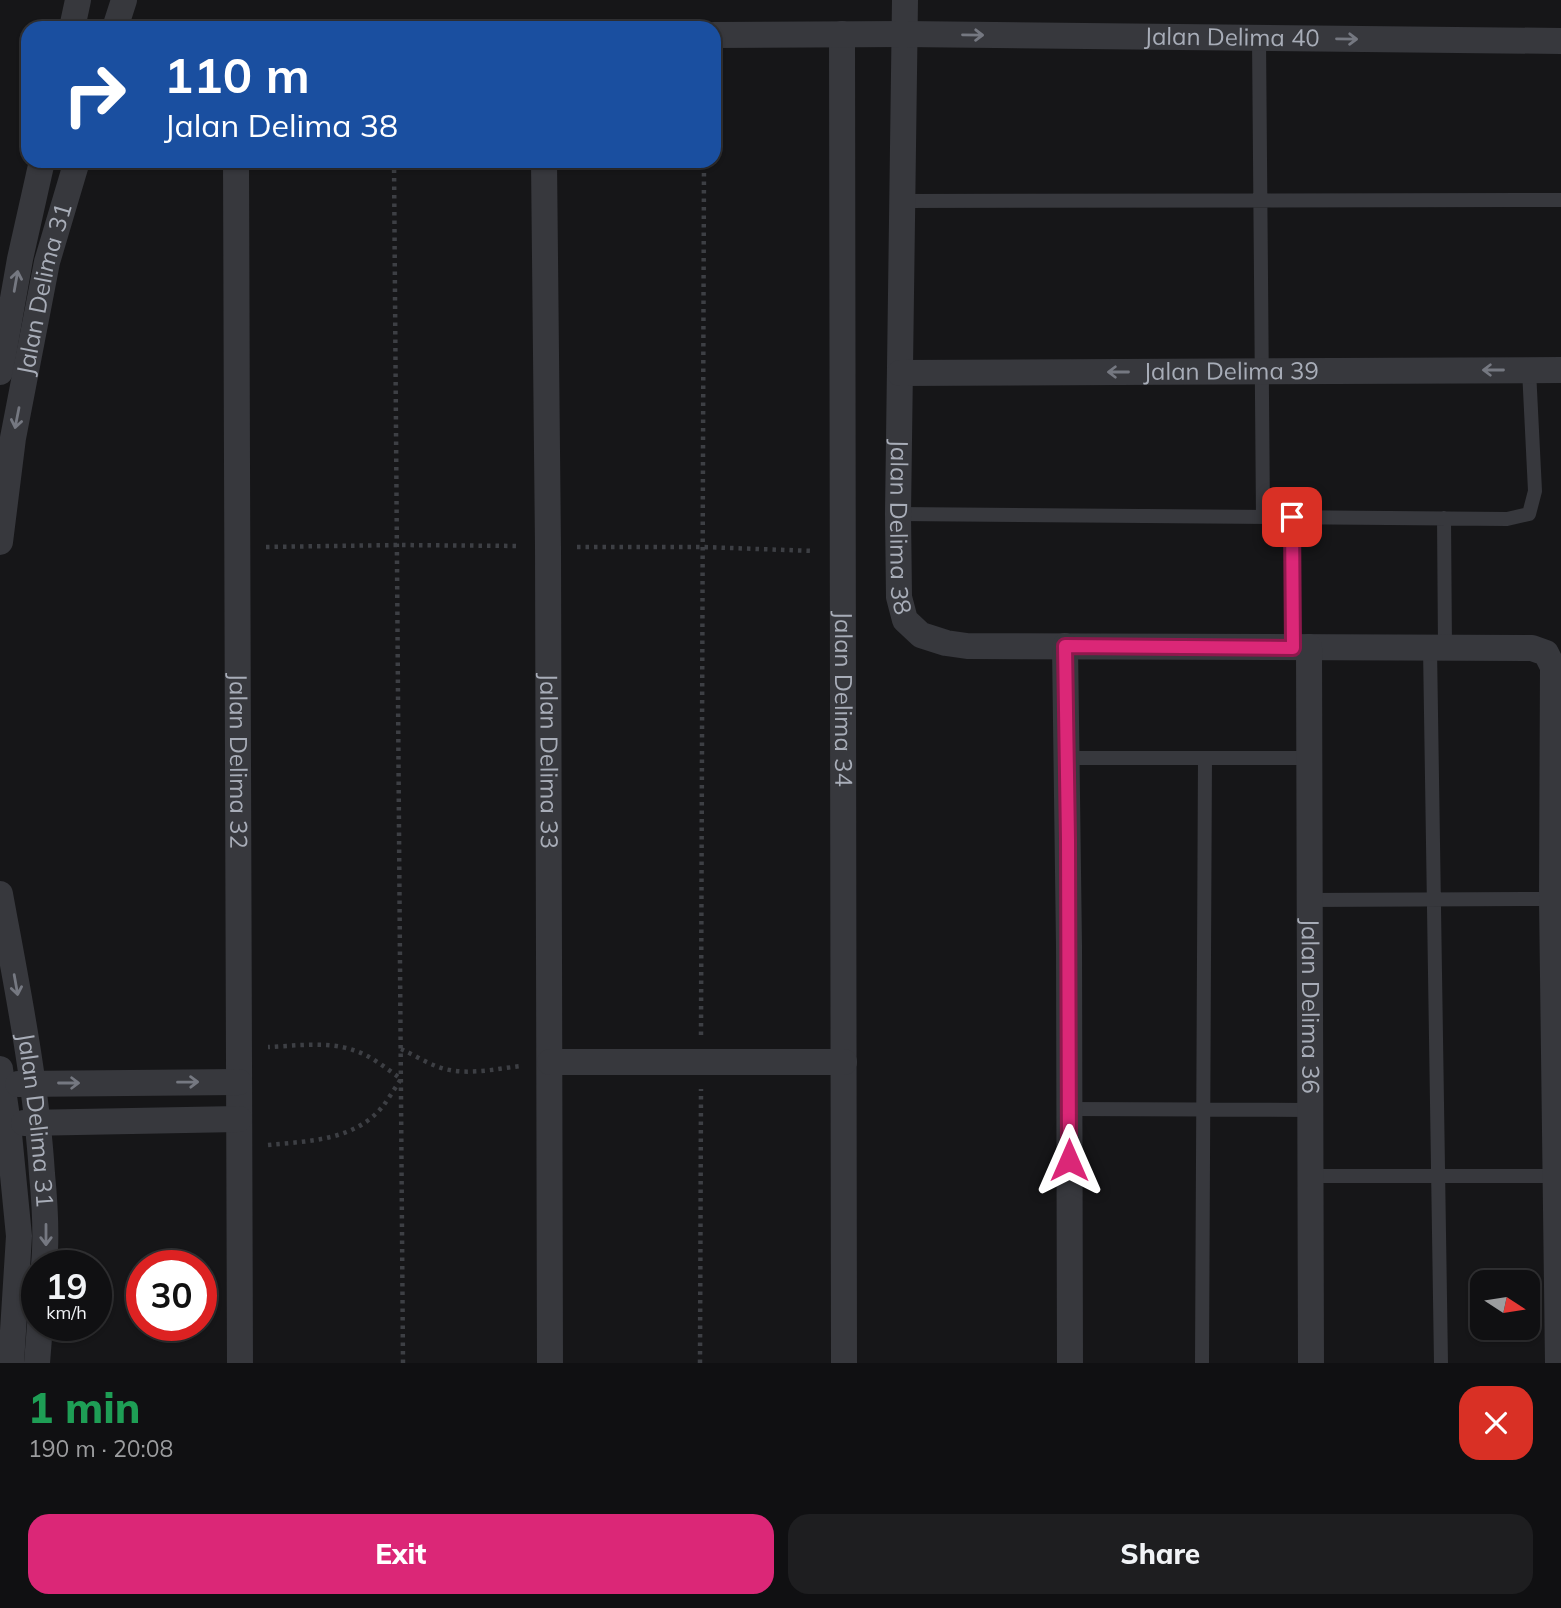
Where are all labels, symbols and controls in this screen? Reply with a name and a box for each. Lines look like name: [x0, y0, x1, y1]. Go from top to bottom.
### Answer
street label: Jalan Delima 40: [1144, 21, 1320, 52]
one-way arrow: [961, 28, 984, 42]
one-way arrow: [1335, 32, 1358, 46]
text: 110 m: [164, 44, 310, 105]
icon: right: [49, 49, 140, 140]
text: Jalan Delima 38: [164, 105, 398, 145]
street label: Jalan Delima 31: [9, 199, 78, 378]
one-way arrow: [10, 270, 23, 293]
street label: Jalan Delima 39: [1143, 355, 1319, 386]
one-way arrow: [1482, 363, 1505, 377]
one-way arrow: [1107, 365, 1130, 379]
one-way arrow: [10, 406, 23, 429]
street label: Jalan Delima 38: [884, 439, 919, 618]
pin: [1262, 487, 1322, 547]
icon: arrive: [1273, 498, 1311, 536]
street label: Jalan Delima 34: [829, 611, 859, 787]
street label: Jalan Delima 32: [224, 673, 254, 849]
street label: Jalan Delima 33: [534, 673, 565, 849]
street label: Jalan Delima 36: [1296, 918, 1326, 1094]
one-way arrow: [10, 973, 23, 996]
street label: Jalan Delima 31: [11, 1030, 61, 1208]
one-way arrow: [176, 1076, 199, 1089]
one-way arrow: [57, 1077, 80, 1090]
position arrow: [1032, 1123, 1106, 1197]
one-way arrow: [39, 1223, 53, 1246]
speed limit sign: 30: [126, 1250, 217, 1341]
text: 19: [45, 1264, 88, 1308]
north arrow: [1470, 1270, 1540, 1340]
map controls: [1470, 1270, 1540, 1340]
text: km/h: [46, 1301, 87, 1324]
text: 1 min: [28, 1381, 141, 1434]
button: close: [1459, 1386, 1533, 1460]
text: 190 m · 20:08: [28, 1434, 173, 1463]
button: Exit: [28, 1514, 774, 1594]
button: Share: [788, 1514, 1533, 1594]

